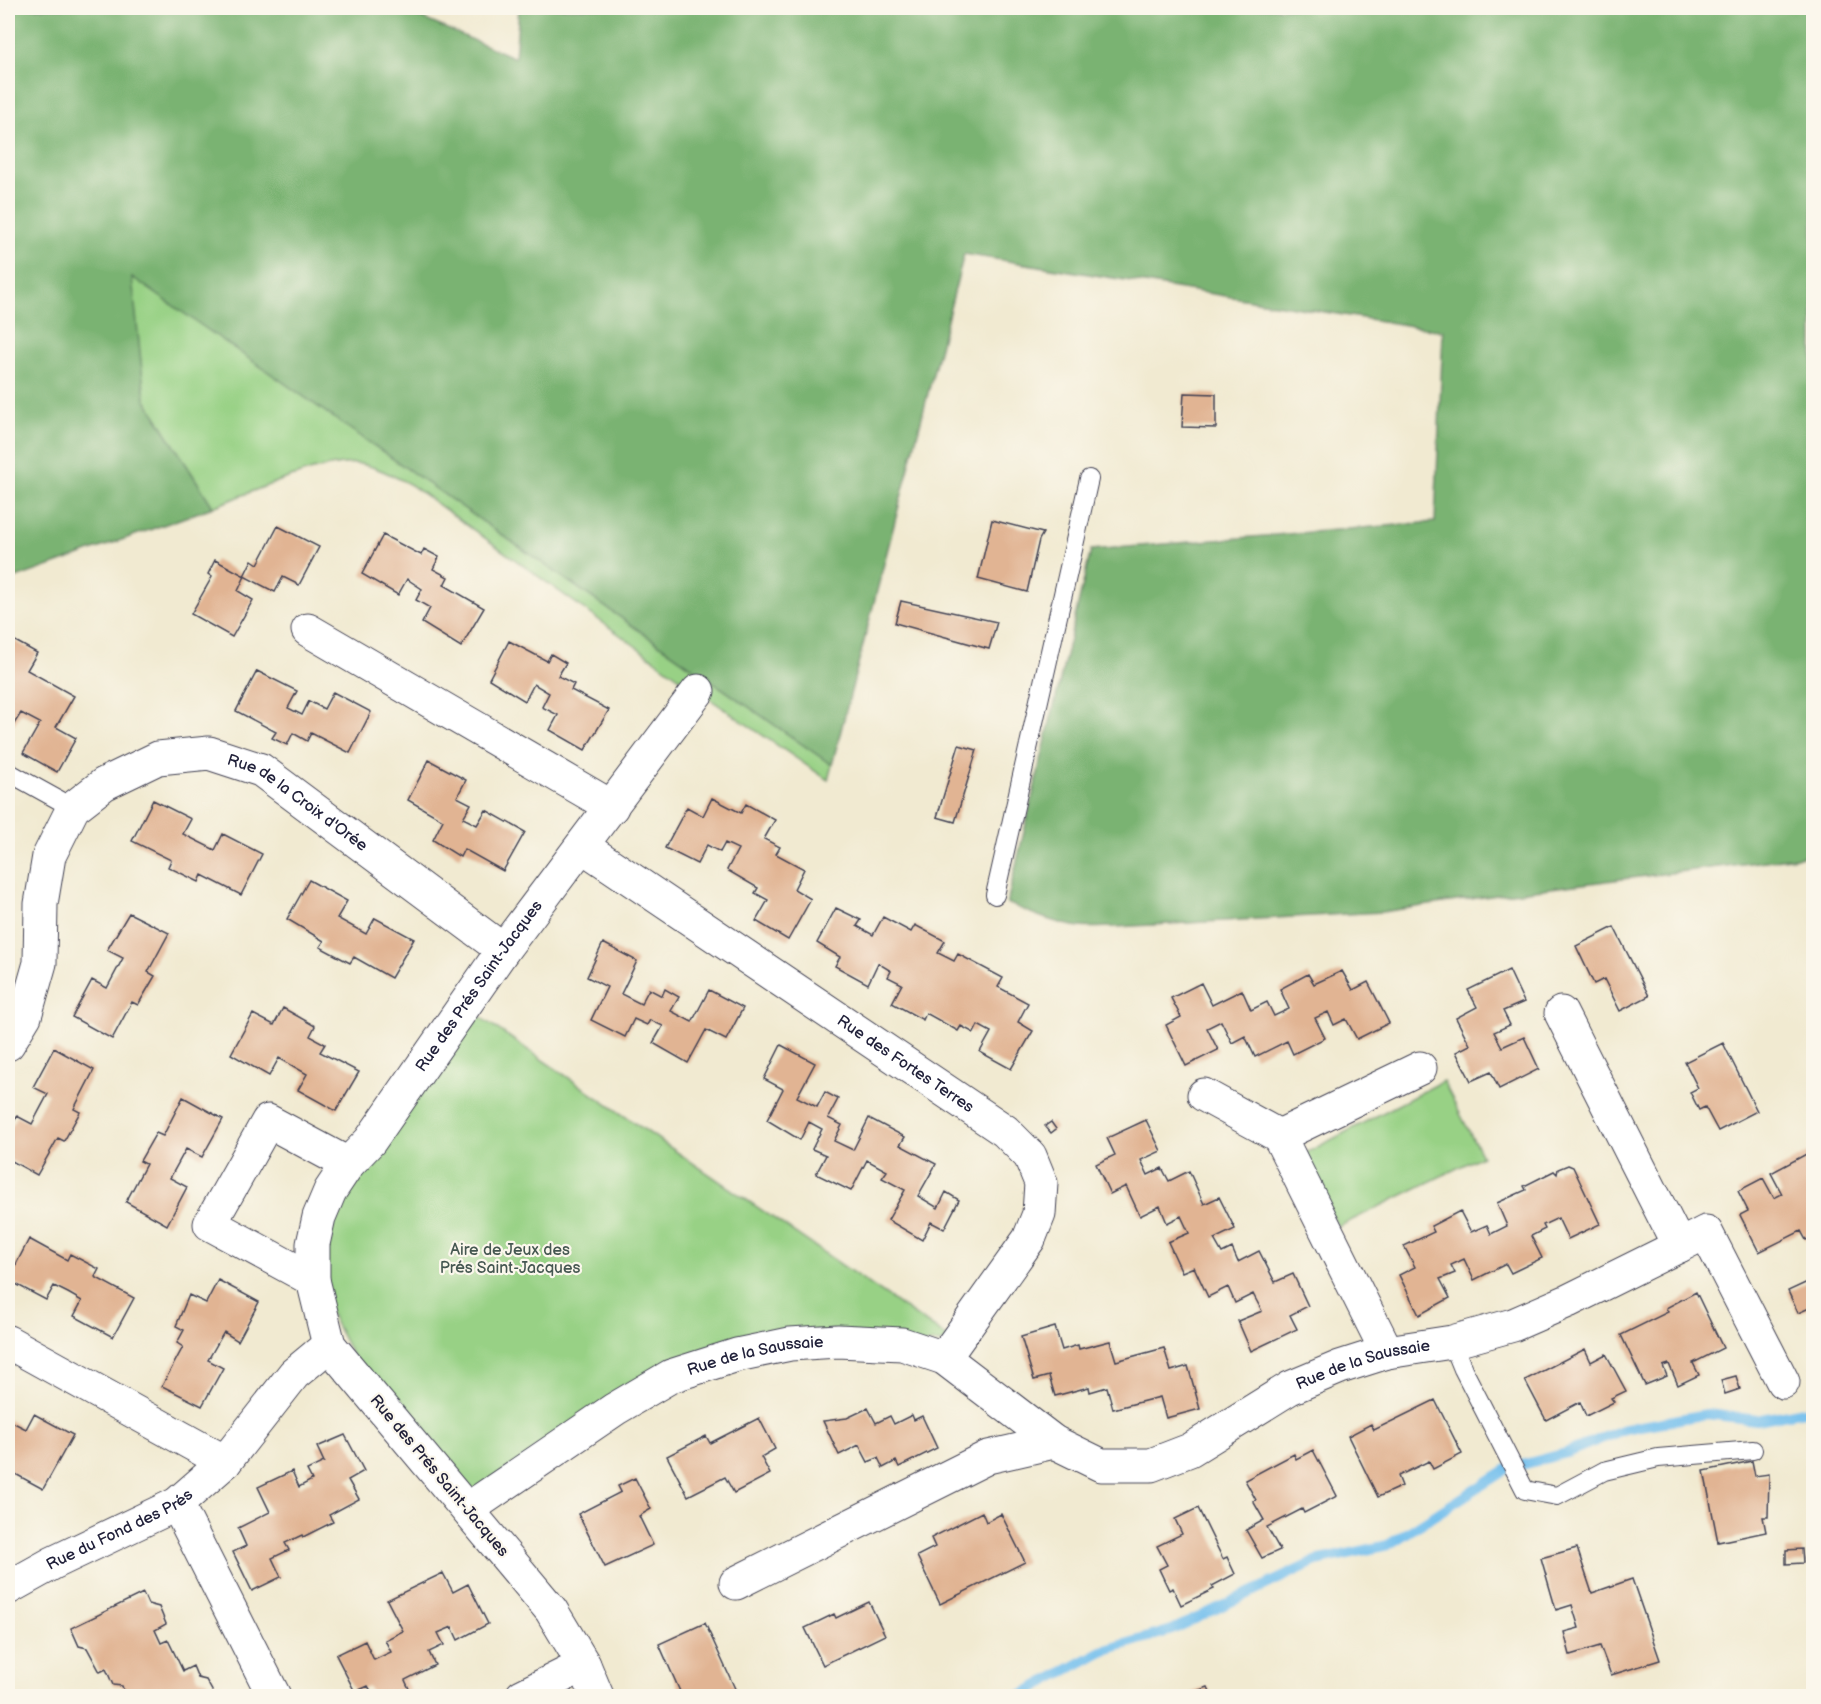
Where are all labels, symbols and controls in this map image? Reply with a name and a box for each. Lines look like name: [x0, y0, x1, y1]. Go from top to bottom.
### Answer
street label: Rue de la Croix d'Orée: [225, 750, 372, 856]
street label: Rue des Prés Saint-Jacques: [412, 897, 546, 1075]
street label: Rue des Fortes Terres: [833, 1011, 978, 1117]
park label: Aire de Jeux des Prés Saint-Jacques: [440, 1241, 580, 1278]
street label: Rue de la Saussaie: [685, 1332, 825, 1380]
street label: Rue de la Saussaie: [1293, 1336, 1432, 1394]
street label: Rue des Prés Saint-Jacques: [366, 1391, 512, 1561]
street label: Rue du Fond des Prés: [43, 1485, 197, 1574]

